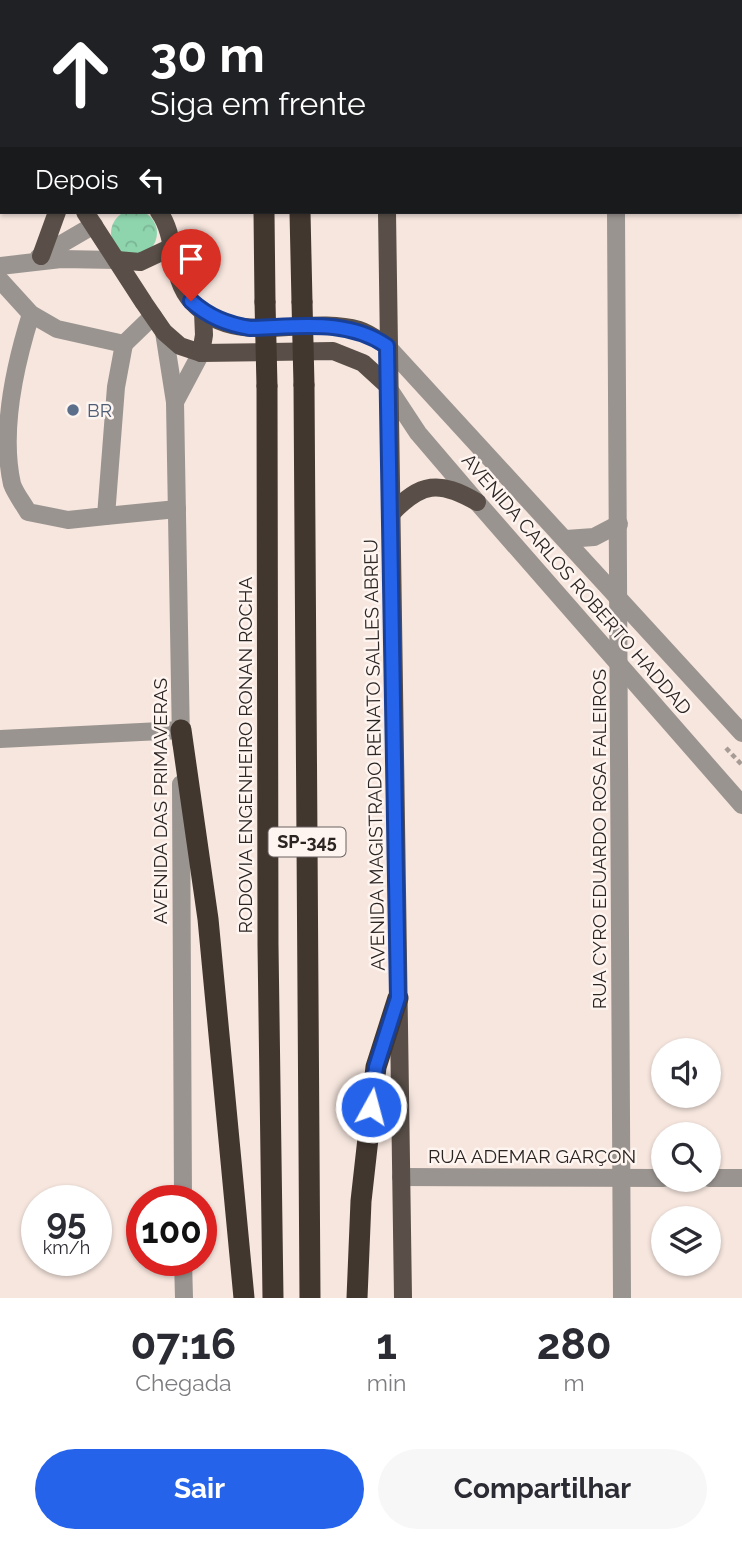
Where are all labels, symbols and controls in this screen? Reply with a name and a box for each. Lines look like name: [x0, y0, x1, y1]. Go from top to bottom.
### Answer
text: 30 m: [150, 26, 265, 83]
icon: ahead: [35, 28, 126, 119]
text: Siga em frente: [150, 85, 366, 122]
icon: left: [133, 161, 171, 199]
text: Depois: [35, 165, 119, 195]
pin: [161, 229, 221, 301]
icon: arrive: [172, 240, 210, 278]
place label: BR: [87, 399, 112, 421]
marker: BR: [65, 402, 81, 418]
street label: AVENIDA CARLOS ROBERTO HADDAD: [458, 449, 696, 719]
street label: AVENIDA MAGISTRADO RENATO SALLES ABREU: [359, 539, 389, 971]
street label: RODOVIA ENGENHEIRO RONAN ROCHA: [234, 576, 256, 933]
street label: RUA CYRO EDUARDO ROSA FALEIROS: [588, 669, 610, 1009]
street label: AVENIDA DAS PRIMAVERAS: [149, 678, 171, 924]
road number: SP-345: [268, 828, 346, 856]
map controls: [651, 1038, 721, 1276]
button: sound: [651, 1038, 721, 1108]
position arrow: [334, 1070, 408, 1144]
button: search: [651, 1122, 721, 1192]
street label: RUA ADEMAR GARÇON: [428, 1145, 636, 1167]
speed limit sign: 100: [126, 1185, 217, 1276]
text: 95: [46, 1201, 87, 1242]
button: layers: [651, 1206, 721, 1276]
text: km/h: [43, 1237, 90, 1258]
text: 07:16: [130, 1320, 236, 1369]
text: 1: [376, 1320, 397, 1369]
text: 280: [537, 1320, 612, 1369]
text: Chegada: [135, 1369, 232, 1396]
text: min: [367, 1369, 406, 1396]
text: m: [564, 1369, 585, 1396]
button: Sair: [35, 1449, 364, 1529]
button: Compartilhar: [378, 1449, 707, 1529]

